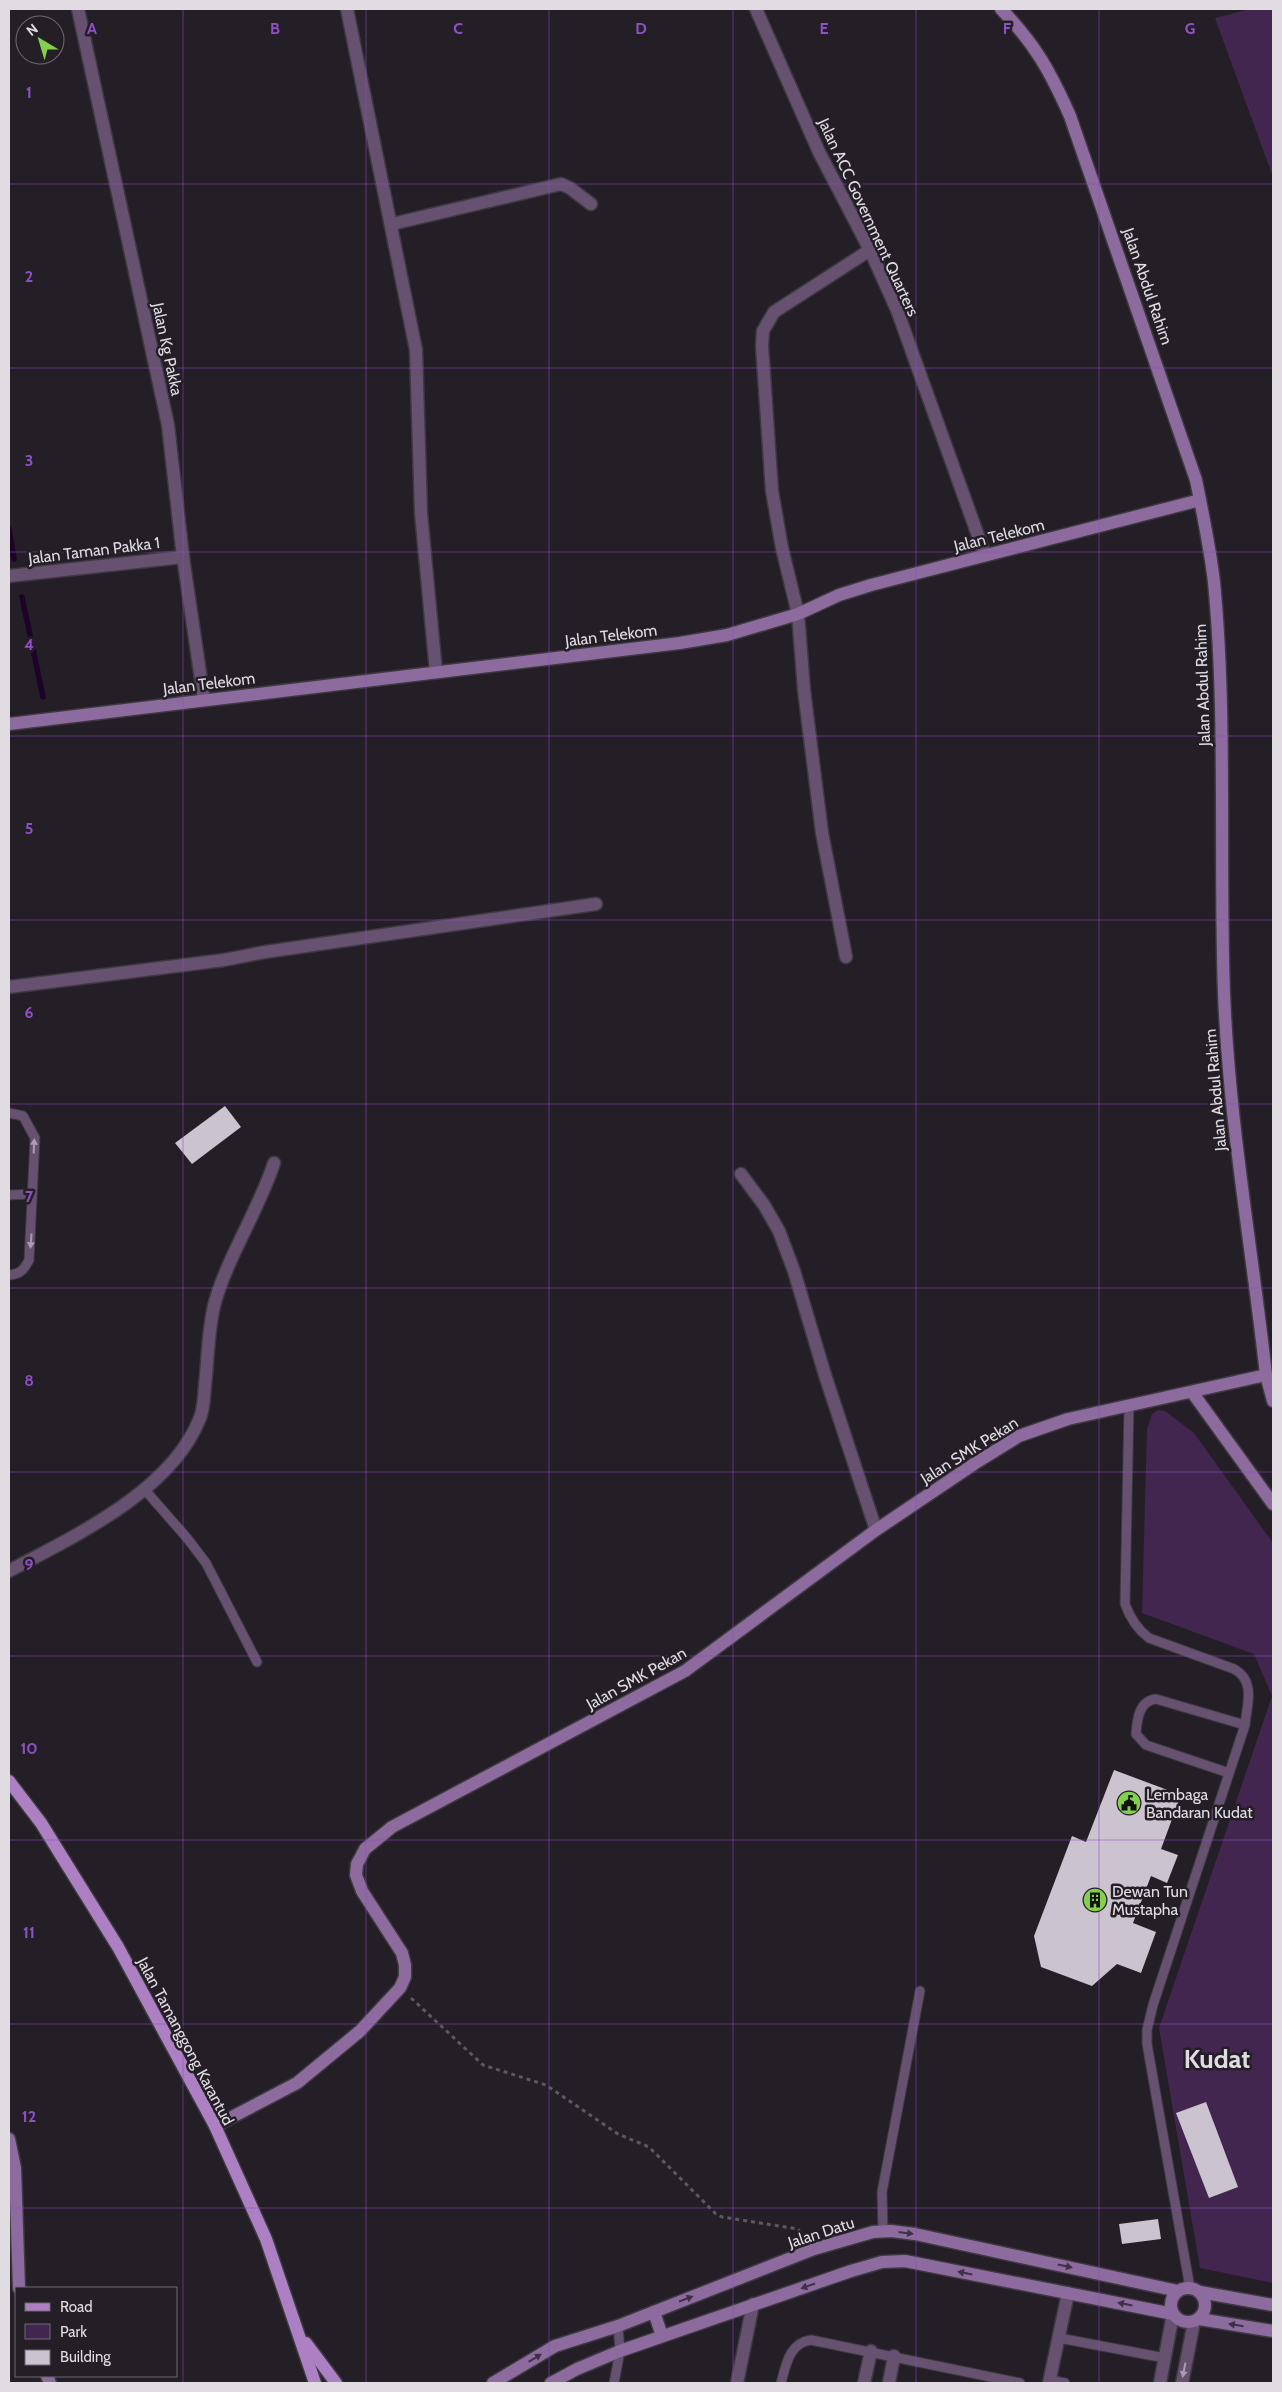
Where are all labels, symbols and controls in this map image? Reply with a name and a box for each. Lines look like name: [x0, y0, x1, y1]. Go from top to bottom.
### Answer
north arrow: [15, 15, 65, 65]
text: A: [87, 19, 97, 38]
text: B: [270, 19, 280, 38]
text: C: [453, 19, 463, 38]
text: D: [635, 19, 647, 38]
text: E: [819, 19, 829, 38]
text: F: [1003, 19, 1012, 38]
text: G: [1185, 19, 1195, 38]
text: N: [23, 20, 41, 40]
text: 1: [26, 83, 32, 102]
street label: Jalan ACC Government Quarters: [814, 114, 923, 320]
street label: Jalan Abdul Rahim: [1118, 224, 1176, 347]
text: 2: [25, 267, 33, 286]
street label: Jalan Kg Pakka: [148, 300, 187, 398]
text: 3: [25, 451, 33, 470]
street label: Jalan Telekom: [951, 515, 1046, 556]
street label: Jalan Taman Pakka 1: [26, 533, 161, 568]
street label: Jalan Telekom: [563, 620, 658, 651]
street label: Jalan Abdul Rahim: [1191, 624, 1214, 747]
text: 4: [24, 635, 34, 654]
street label: Jalan Telekom: [161, 668, 256, 699]
text: 5: [25, 819, 33, 838]
text: 6: [25, 1003, 34, 1022]
street label: Jalan Abdul Rahim: [1201, 1028, 1230, 1153]
one-way arrow: [31, 1138, 39, 1154]
text: 7: [25, 1187, 34, 1206]
one-way arrow: [27, 1233, 35, 1249]
text: 8: [24, 1371, 34, 1390]
street label: Jalan SMK Pekan: [916, 1413, 1022, 1489]
text: 9: [25, 1555, 34, 1574]
street label: Jalan SMK Pekan: [582, 1643, 690, 1714]
text: 10: [20, 1739, 38, 1758]
place label: Lembaga Bandaran Kudat: [1146, 1785, 1253, 1822]
public building icon: Lembaga Bandaran Kudat: [1116, 1790, 1142, 1816]
place label: Dewan Tun Mustapha: [1112, 1882, 1188, 1919]
building icon: Dewan Tun Mustapha: [1082, 1887, 1108, 1913]
text: 11: [23, 1923, 35, 1942]
street label: Jalan Tamanggong Karantud: [133, 1953, 238, 2129]
district label: Kudat: [1184, 2043, 1250, 2075]
text: 12: [22, 2107, 36, 2126]
street label: Jalan Datu: [785, 2213, 857, 2252]
one-way arrow: [899, 2229, 915, 2237]
one-way arrow: [1058, 2262, 1073, 2270]
one-way arrow: [958, 2269, 973, 2277]
one-way arrow: [800, 2282, 815, 2290]
legend: [15, 2287, 178, 2377]
one-way arrow: [679, 2295, 693, 2303]
text: Road: [60, 2298, 93, 2316]
one-way arrow: [1117, 2300, 1133, 2308]
one-way arrow: [1228, 2320, 1244, 2328]
text: Park: [60, 2323, 87, 2341]
text: Building: [60, 2348, 111, 2366]
one-way arrow: [528, 2353, 541, 2362]
one-way arrow: [1180, 2362, 1188, 2378]

